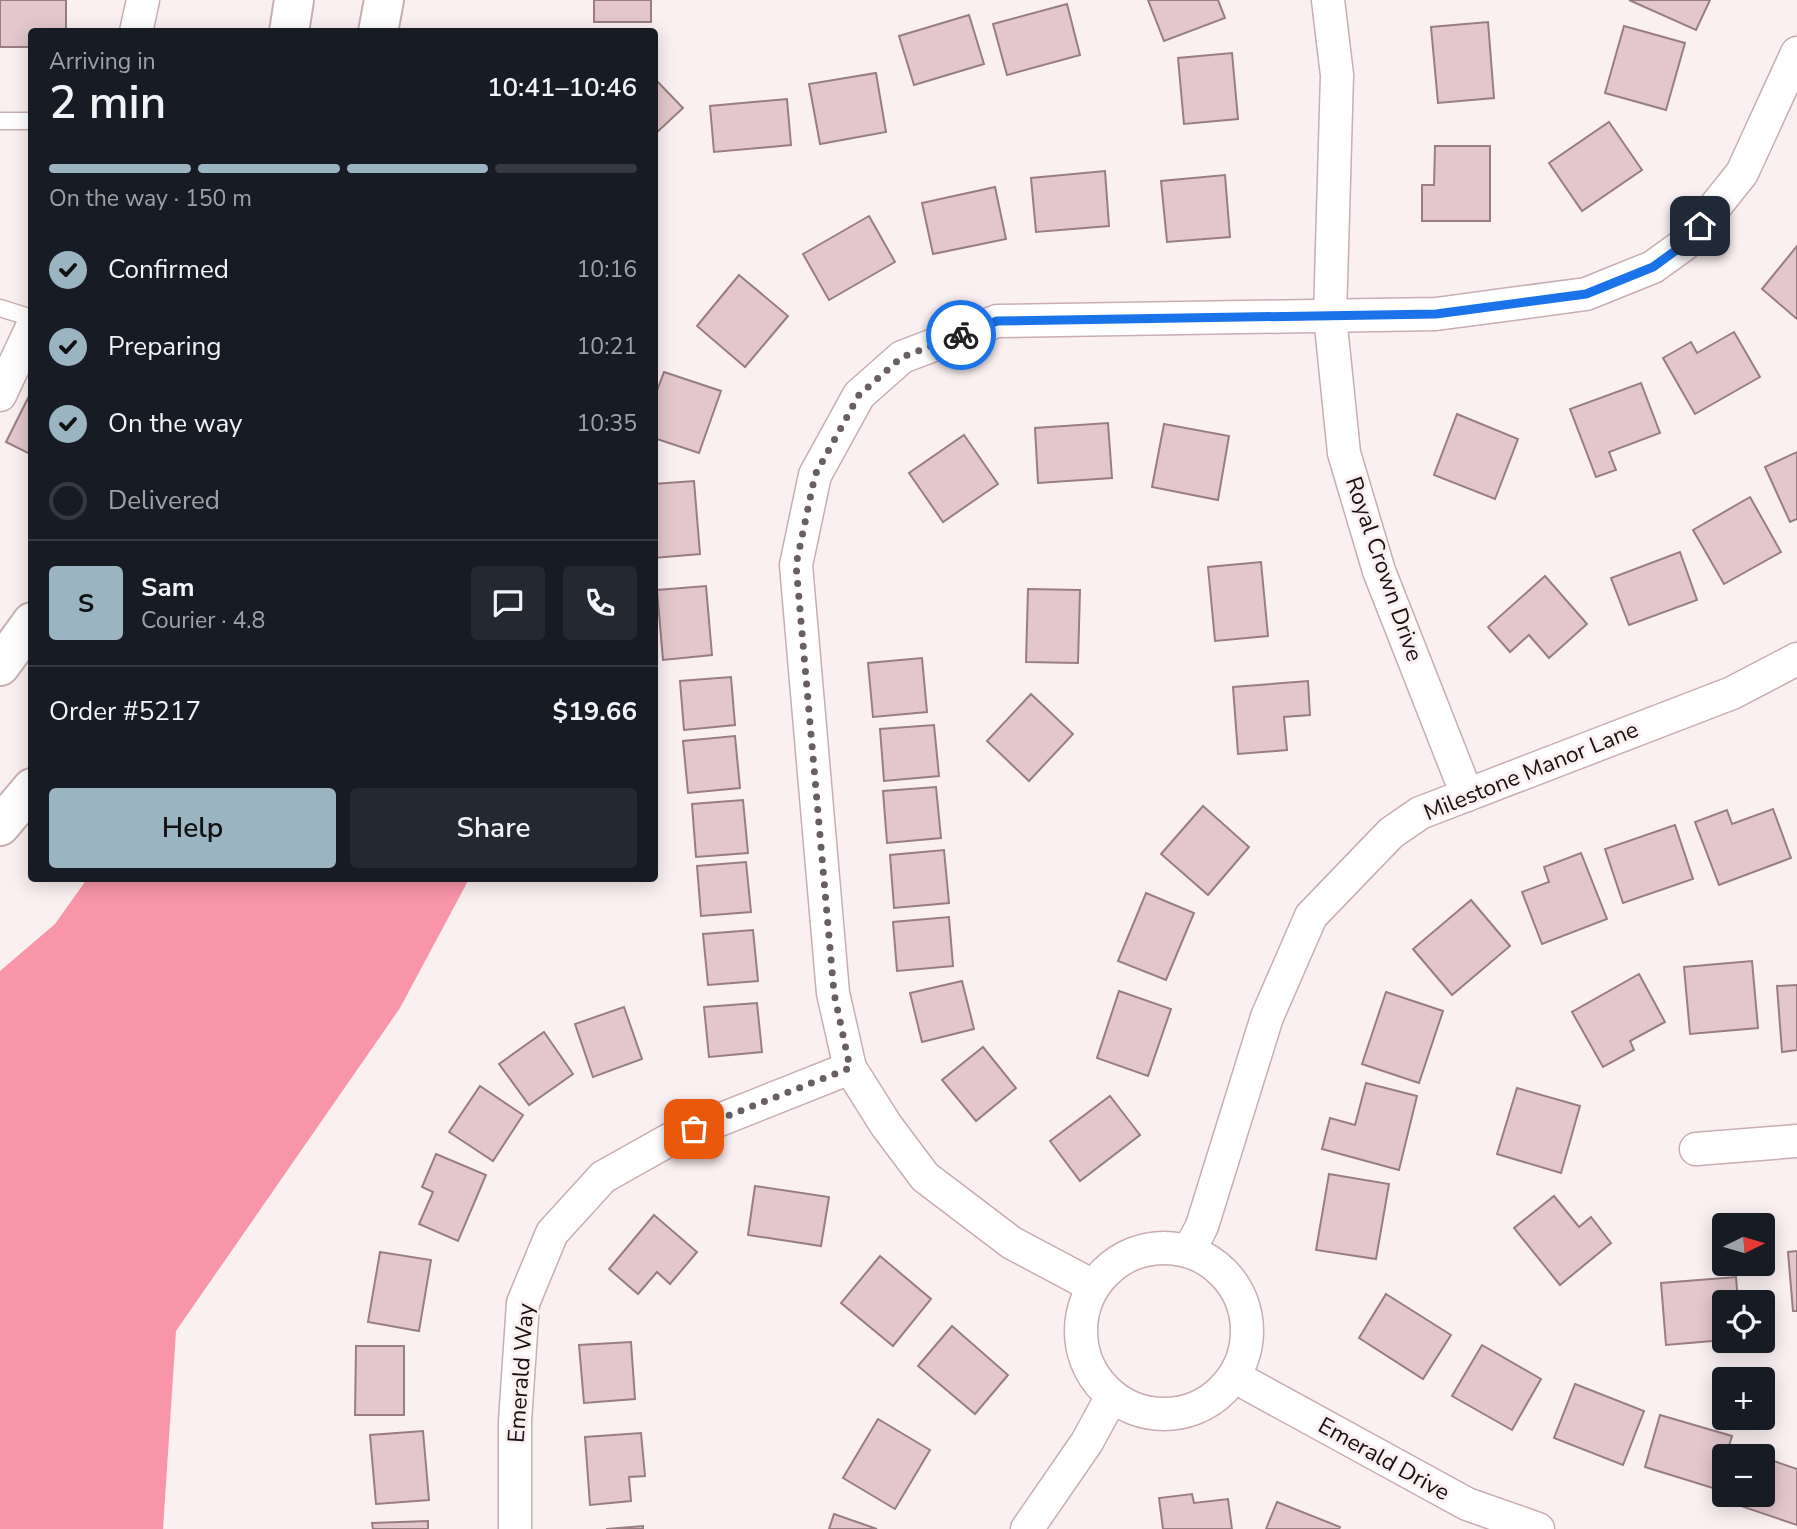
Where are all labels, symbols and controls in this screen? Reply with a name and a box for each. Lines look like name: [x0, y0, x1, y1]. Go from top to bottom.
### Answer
text: Arriving in: [49, 46, 156, 77]
text: 10:41–10:46: [487, 70, 637, 105]
text: 2 min: [49, 71, 166, 134]
text: On the way · 150 m: [49, 183, 252, 214]
pin: [1670, 196, 1730, 256]
icon: home: [1681, 207, 1719, 245]
icon: check: [49, 251, 87, 289]
text: Confirmed: [108, 252, 229, 287]
text: 10:16: [577, 254, 637, 285]
courier: [926, 300, 996, 370]
icon: bike: [942, 316, 980, 354]
icon: check: [49, 328, 87, 366]
text: Preparing: [108, 329, 221, 364]
text: 10:21: [577, 331, 637, 362]
icon: check: [49, 405, 87, 443]
text: On the way: [108, 406, 242, 441]
text: 10:35: [577, 408, 637, 439]
street label: Royal Crown Drive: [1338, 473, 1430, 665]
text: Delivered: [108, 483, 220, 518]
button: chat: [471, 566, 545, 640]
button: phone: [563, 566, 637, 640]
text: Sam: [141, 570, 194, 605]
text: S: [78, 586, 94, 621]
text: Courier · 4.8: [141, 605, 265, 636]
text: Order #5217: [49, 694, 201, 729]
text: $19.66: [553, 694, 637, 729]
street label: Milestone Manor Lane: [1419, 714, 1643, 828]
button: Help: [49, 788, 336, 868]
button: Share: [350, 788, 637, 868]
pin: [664, 1099, 724, 1159]
icon: bag: [675, 1110, 713, 1148]
north arrow: [1712, 1213, 1774, 1276]
map controls: [1712, 1213, 1775, 1507]
button: locate: [1712, 1290, 1775, 1353]
street label: Emerald Way: [501, 1302, 541, 1444]
button: +: [1712, 1367, 1775, 1430]
street label: Emerald Drive: [1313, 1410, 1455, 1508]
button: −: [1712, 1444, 1775, 1507]

